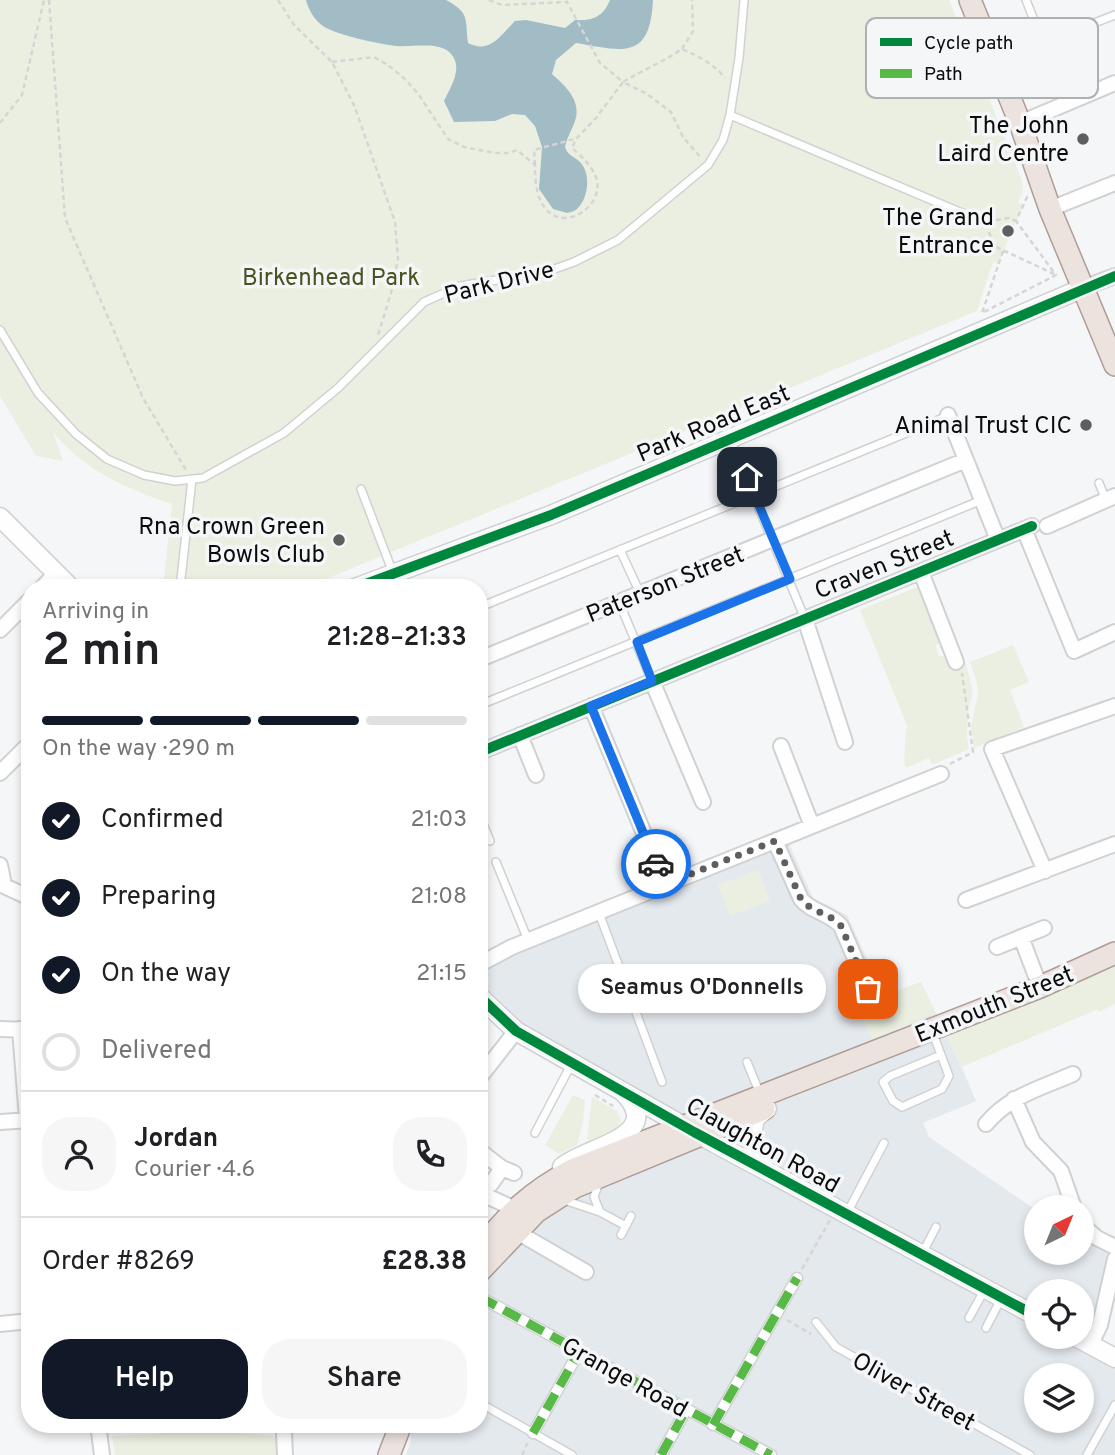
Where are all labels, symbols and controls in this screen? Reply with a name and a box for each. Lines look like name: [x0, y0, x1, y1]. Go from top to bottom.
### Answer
legend: [866, 18, 1098, 98]
text: Cycle path: [924, 32, 1013, 56]
text: Path: [924, 63, 963, 87]
place label: The John Laird Centre: [937, 112, 1069, 170]
marker: The John Laird Centre: [1075, 131, 1091, 147]
place label: The Grand Entrance: [882, 204, 994, 262]
marker: The Grand Entrance: [1000, 223, 1016, 239]
street label: Park Drive: [441, 256, 557, 312]
park label: Birkenhead Park: [242, 264, 420, 294]
street label: Park Road East: [633, 379, 795, 471]
place label: Animal Trust CIC: [894, 412, 1072, 442]
marker: Animal Trust CIC: [1078, 417, 1094, 433]
pin: [717, 447, 777, 507]
icon: home: [728, 458, 766, 496]
place label: Rna Crown Green Bowls Club: [138, 513, 325, 571]
street label: Craven Street: [811, 524, 959, 607]
marker: Rna Crown Green Bowls Club: [331, 532, 347, 548]
street label: Paterson Street: [582, 541, 749, 631]
text: Arriving in: [42, 598, 149, 627]
text: 21:28–21:33: [326, 622, 467, 655]
text: 2 min: [42, 623, 161, 682]
text: On the way · 290 m: [42, 735, 235, 764]
icon: check: [42, 802, 80, 840]
text: Confirmed: [101, 804, 224, 837]
text: 21:03: [411, 806, 467, 835]
courier: [621, 829, 691, 899]
icon: car: [637, 845, 675, 883]
icon: check: [42, 879, 80, 917]
text: Preparing: [101, 881, 216, 914]
text: 21:08: [410, 883, 467, 912]
icon: check: [42, 956, 80, 994]
text: On the way: [101, 958, 231, 991]
pin: [838, 959, 898, 1019]
text: 21:15: [416, 960, 467, 989]
street label: Exmouth Street: [911, 960, 1078, 1051]
callout: Seamus O'Donnells: [578, 964, 826, 1014]
icon: bag: [849, 970, 887, 1008]
text: Seamus O'Donnells: [600, 974, 804, 1003]
text: Delivered: [101, 1035, 212, 1068]
street label: Claughton Road: [680, 1092, 844, 1201]
button: person: [42, 1117, 116, 1191]
button: phone: [393, 1117, 467, 1191]
text: Jordan: [134, 1123, 218, 1156]
text: Courier · 4.6: [134, 1156, 255, 1185]
north arrow: [1024, 1195, 1094, 1265]
map controls: [1024, 1195, 1094, 1433]
text: Order #8269: [42, 1246, 195, 1279]
text: £28.38: [381, 1246, 467, 1279]
button: locate: [1024, 1279, 1094, 1349]
street label: Grange Road: [556, 1332, 692, 1426]
button: Help: [42, 1339, 248, 1419]
button: Share: [262, 1339, 467, 1419]
street label: Oliver Street: [846, 1347, 980, 1439]
button: layers: [1024, 1363, 1094, 1433]

